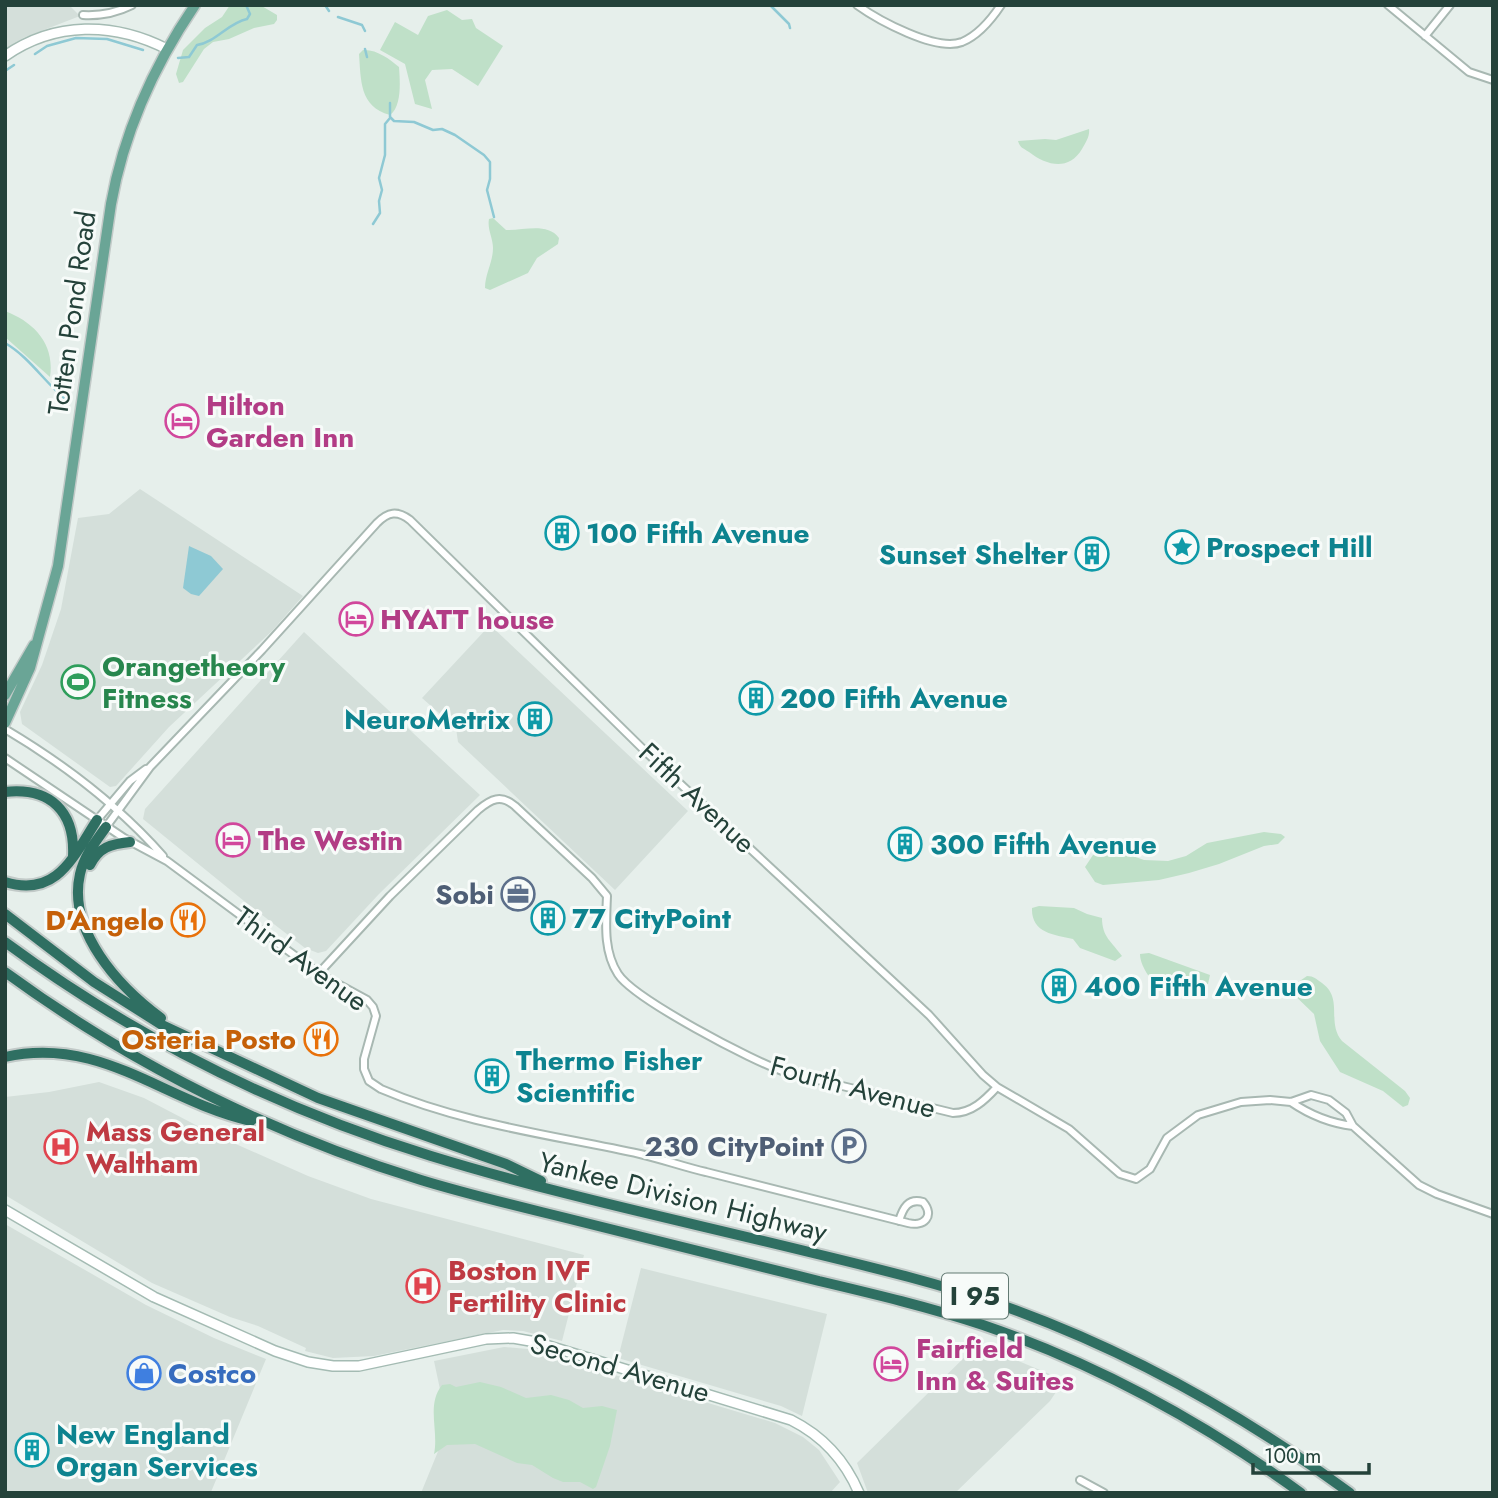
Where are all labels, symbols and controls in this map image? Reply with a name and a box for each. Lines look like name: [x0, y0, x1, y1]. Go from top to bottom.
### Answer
street label: Totten Pond Road: [37, 208, 107, 418]
place label: Hilton Garden Inn: [206, 385, 354, 458]
hotel icon: Hilton Garden Inn: [163, 402, 201, 440]
place label: 100 Fifth Avenue: [586, 513, 810, 554]
building icon: 100 Fifth Avenue: [543, 514, 581, 552]
place label: Prospect Hill: [1206, 527, 1373, 568]
place icon: Prospect Hill: [1163, 528, 1201, 566]
place label: Sunset Shelter: [879, 534, 1068, 575]
building icon: Sunset Shelter: [1073, 535, 1111, 573]
place label: HYATT house: [380, 599, 554, 640]
hotel icon: HYATT house: [337, 600, 375, 638]
place label: Orangetheory Fitness: [102, 646, 286, 719]
sports icon: Orangetheory Fitness: [59, 663, 97, 701]
place label: 200 Fifth Avenue: [780, 678, 1008, 719]
building icon: 200 Fifth Avenue: [737, 679, 775, 717]
place label: NeuroMetrix: [344, 699, 510, 740]
building icon: NeuroMetrix: [516, 700, 554, 738]
street label: Fifth Avenue: [630, 733, 764, 863]
place label: The Westin: [258, 820, 403, 861]
hotel icon: The Westin: [214, 821, 252, 859]
place label: 300 Fifth Avenue: [930, 824, 1157, 865]
building icon: 300 Fifth Avenue: [886, 825, 924, 863]
place label: Sobi: [435, 874, 494, 915]
office icon: Sobi: [499, 875, 537, 913]
street label: Third Avenue: [226, 897, 376, 1021]
place label: 77 CityPoint: [572, 898, 731, 939]
building icon: 77 CityPoint: [529, 899, 567, 937]
place label: D'Angelo: [45, 900, 164, 941]
restaurant icon: D'Angelo: [169, 901, 207, 939]
place label: 400 Fifth Avenue: [1084, 966, 1313, 1007]
building icon: 400 Fifth Avenue: [1040, 967, 1078, 1005]
place label: Osteria Posto: [121, 1019, 296, 1060]
restaurant icon: Osteria Posto: [302, 1020, 340, 1058]
place label: Thermo Fisher Scientific: [516, 1040, 703, 1113]
street label: Fourth Avenue: [766, 1045, 940, 1129]
building icon: Thermo Fisher Scientific: [473, 1057, 511, 1095]
place label: Mass General Waltham: [86, 1111, 265, 1184]
place label: 230 CityPoint: [645, 1126, 824, 1167]
parking icon: 230 CityPoint: [830, 1127, 868, 1165]
hospital icon: Mass General Waltham: [42, 1128, 80, 1166]
street label: Yankee Division Highway: [535, 1141, 832, 1253]
place label: Boston IVF Fertility Clinic: [448, 1250, 627, 1323]
hospital icon: Boston IVF Fertility Clinic: [404, 1267, 442, 1305]
road number: I 95: [942, 1274, 1008, 1318]
street label: Second Avenue: [526, 1323, 714, 1413]
place label: Fairfield Inn & Suites: [916, 1328, 1074, 1401]
hotel icon: Fairfield Inn & Suites: [872, 1345, 910, 1383]
place label: Costco: [168, 1353, 256, 1394]
shop icon: Costco: [125, 1354, 163, 1392]
place label: New England Organ Services: [56, 1414, 258, 1487]
building icon: New England Organ Services: [13, 1431, 51, 1469]
scale bar: [1253, 1432, 1368, 1476]
text: 100 m: [1264, 1441, 1321, 1471]

